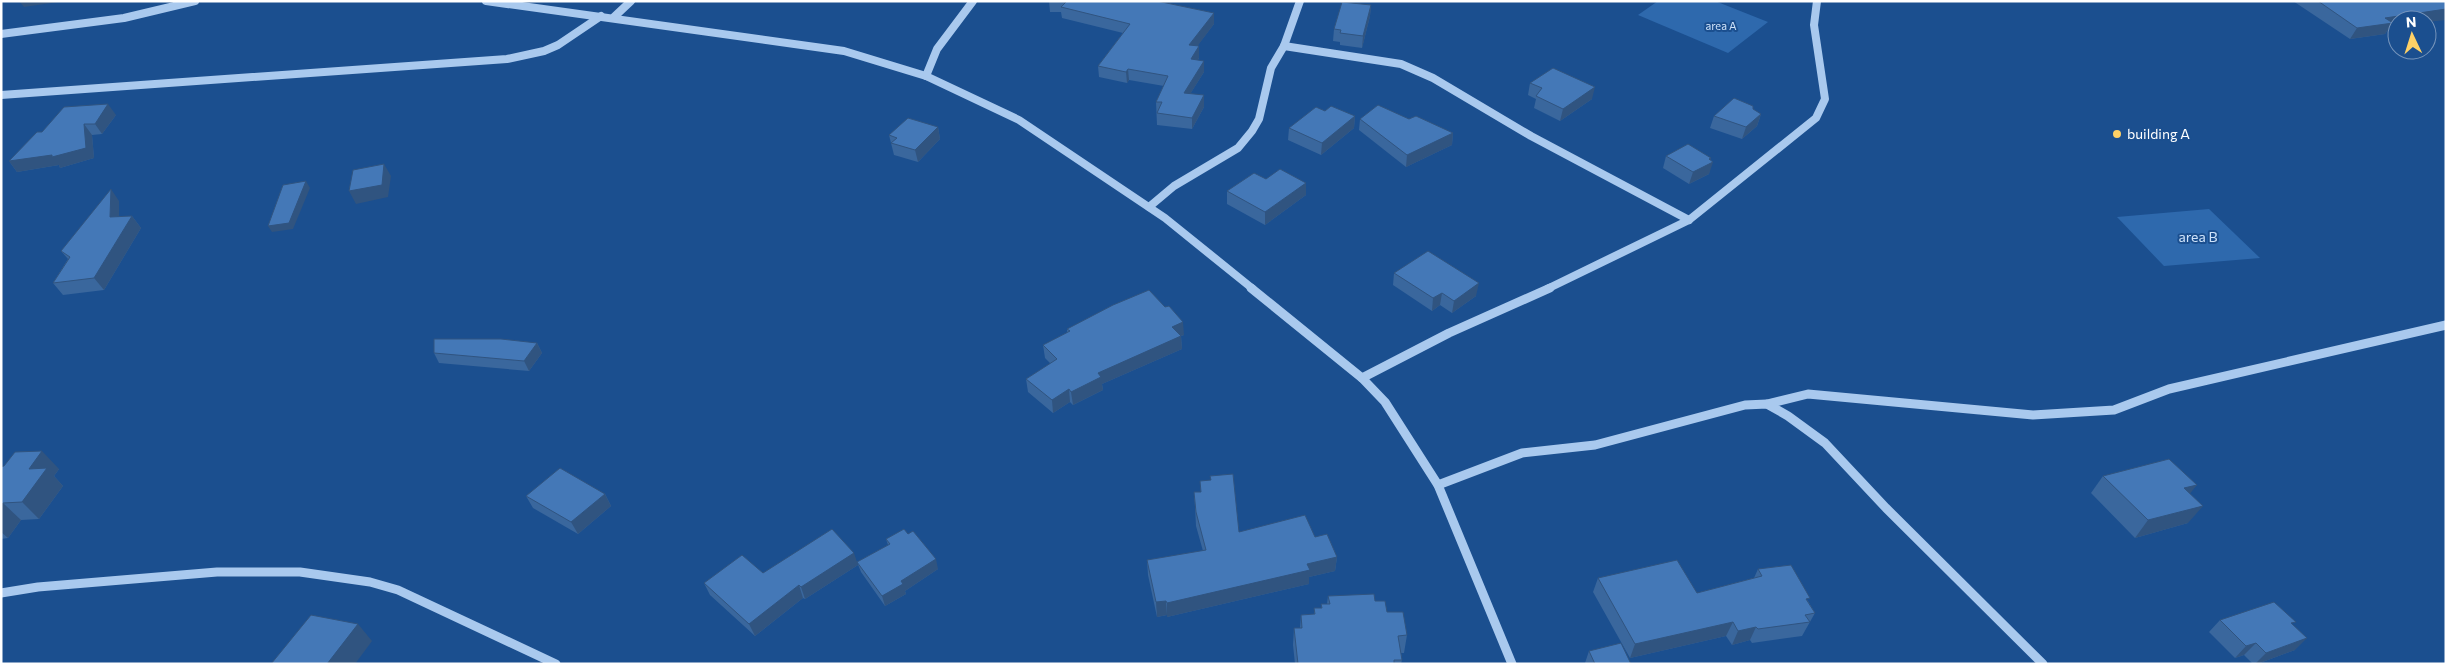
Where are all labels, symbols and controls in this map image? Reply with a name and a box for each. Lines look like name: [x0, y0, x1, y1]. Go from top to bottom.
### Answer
north arrow: [2387, 10, 2437, 60]
text: N: [2405, 13, 2417, 30]
park label: area A: [1705, 19, 1737, 32]
place label: building A: [2127, 125, 2190, 142]
marker: building A: [2111, 128, 2123, 140]
park label: area B: [2178, 228, 2218, 245]

